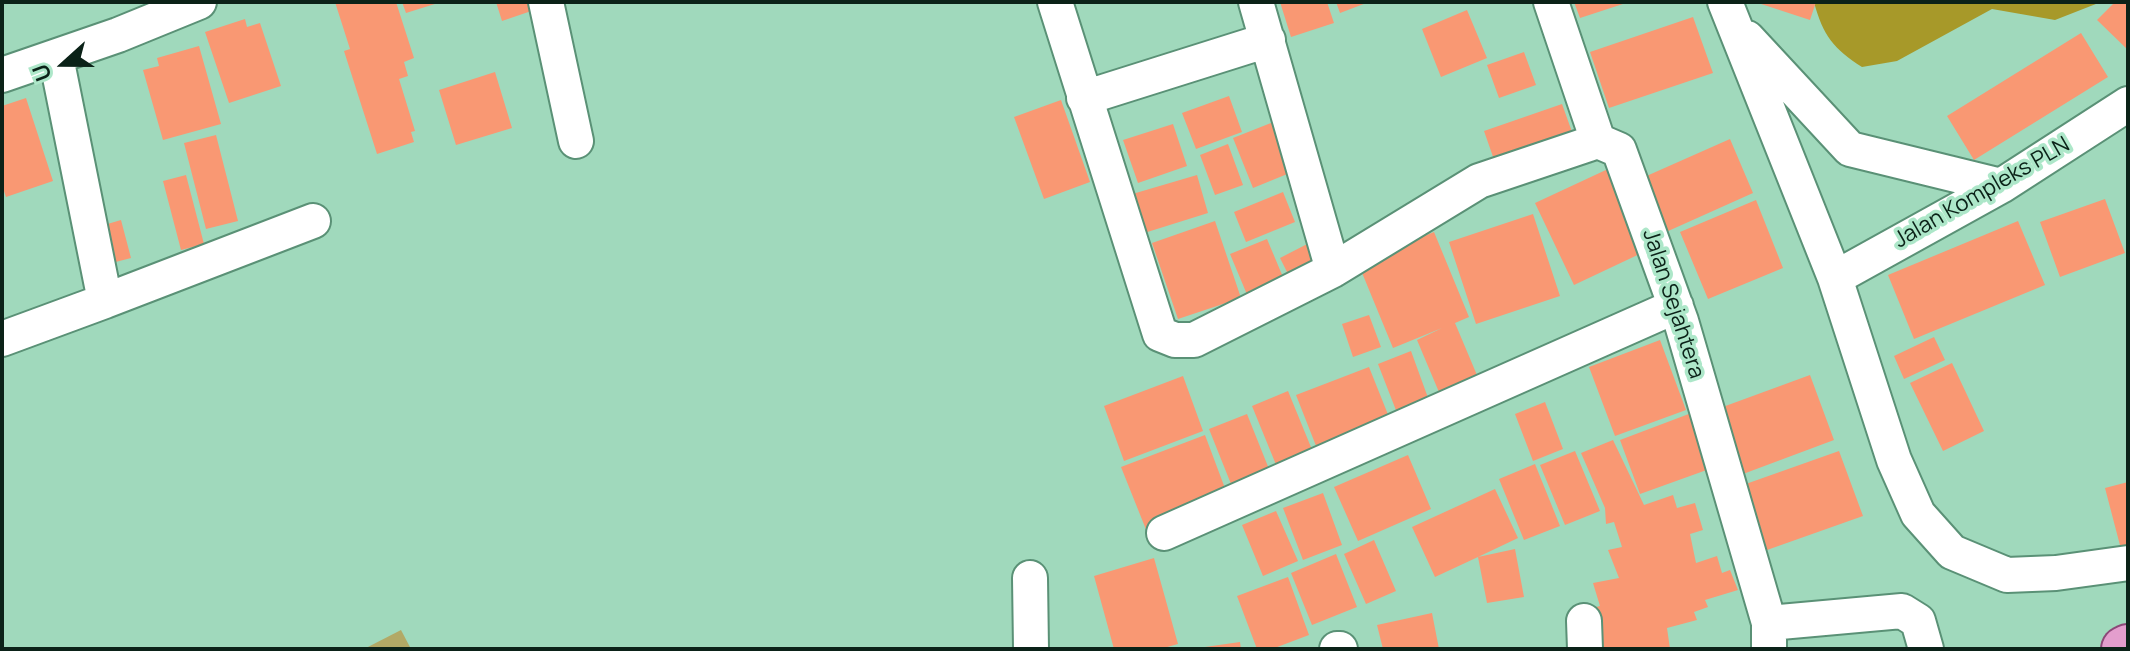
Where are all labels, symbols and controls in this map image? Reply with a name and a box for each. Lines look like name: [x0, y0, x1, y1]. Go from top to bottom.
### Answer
north arrow: [24, 24, 104, 104]
text: U: [25, 60, 58, 85]
street label: Jalan Kompleks PLN: [1890, 132, 2074, 254]
street label: Jalan Sejahtera: [1636, 226, 1710, 382]

